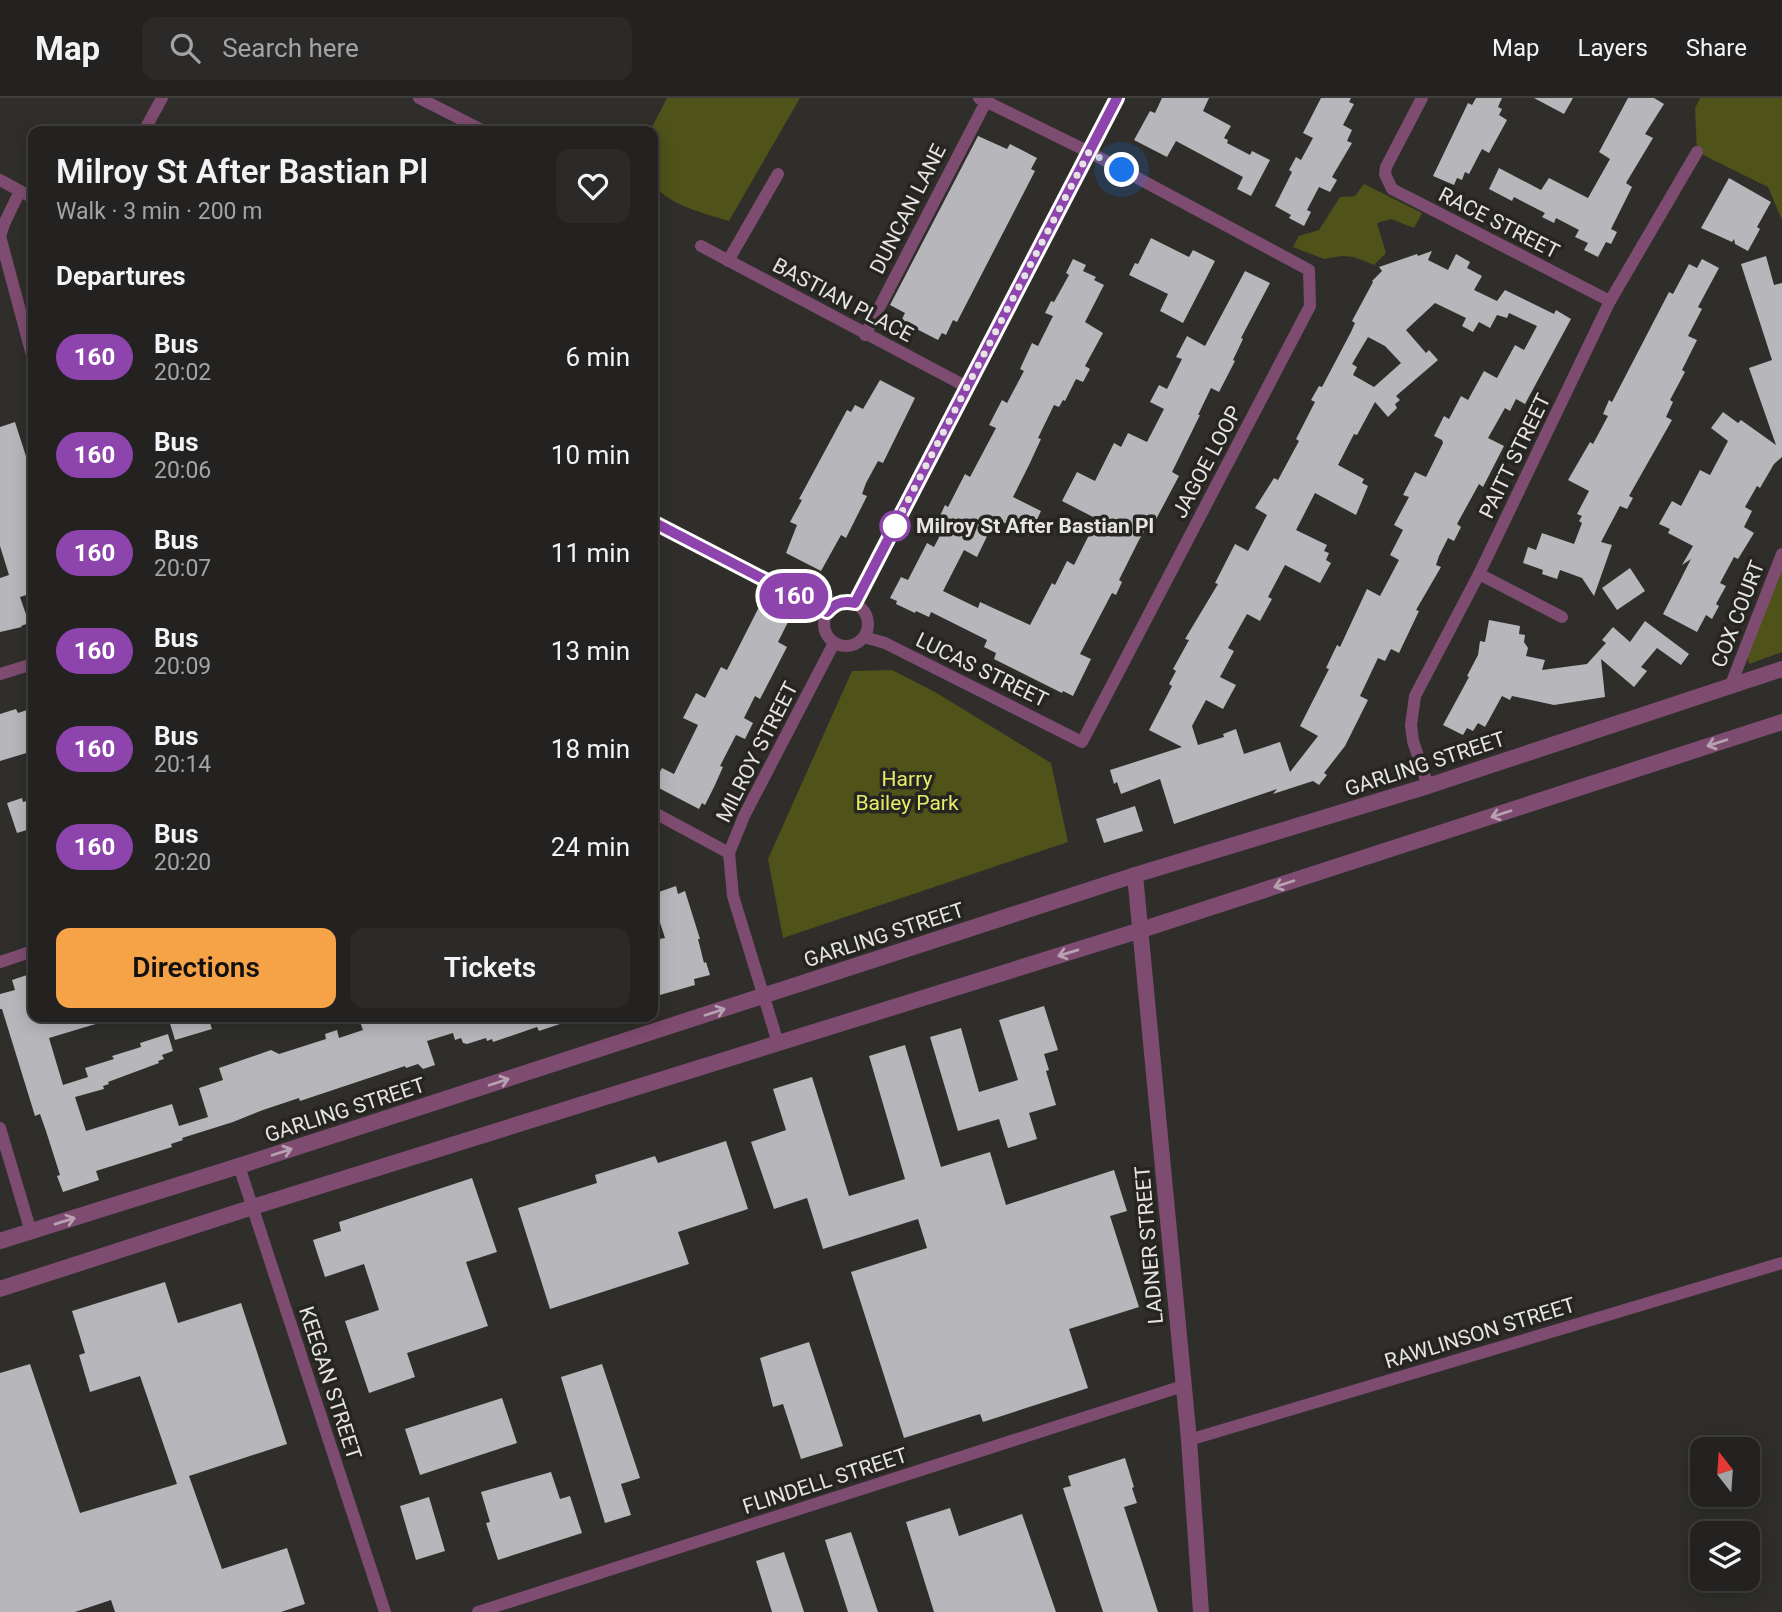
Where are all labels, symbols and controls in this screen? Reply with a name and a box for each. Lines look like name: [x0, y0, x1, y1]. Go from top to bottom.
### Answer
search box: [142, 17, 632, 80]
text: Map: [35, 29, 100, 68]
icon: search: [166, 29, 204, 67]
text: Search here: [222, 33, 359, 63]
text: Map: [1492, 34, 1540, 62]
text: Layers: [1578, 34, 1648, 62]
text: Share: [1686, 34, 1747, 62]
street label: DUNCAN LANE: [865, 140, 951, 278]
button: heart: [556, 149, 630, 223]
text: Milroy St After Bastian Pl: [56, 152, 428, 191]
your location: [1104, 152, 1139, 187]
street label: RACE STREET: [1435, 182, 1564, 264]
text: Walk · 3 min · 200 m: [56, 198, 262, 225]
street label: BASTIAN PLACE: [769, 253, 917, 347]
text: Departures: [56, 261, 186, 291]
text: Bus: [154, 329, 199, 359]
text: 6 min: [565, 342, 630, 372]
text: 160: [74, 343, 115, 371]
text: 20:02: [154, 359, 211, 386]
street label: PAITT STREET: [1475, 389, 1556, 522]
street label: JAGOE LOOP: [1167, 402, 1247, 522]
text: Bus: [154, 427, 199, 457]
text: 10 min: [551, 440, 630, 470]
text: 160: [74, 441, 115, 469]
text: 20:06: [154, 457, 211, 484]
marker: Milroy St After Bastian Pl: [880, 511, 910, 541]
place label: Milroy St After Bastian Pl: [916, 514, 1154, 538]
text: Bus: [154, 525, 199, 555]
text: 11 min: [551, 538, 630, 568]
text: 160: [74, 539, 115, 567]
text: 20:07: [154, 555, 211, 582]
street label: COX COURT: [1707, 557, 1770, 671]
line badge: 160: [754, 573, 834, 619]
text: 160: [773, 582, 815, 610]
text: Bus: [154, 623, 199, 653]
street label: LUCAS STREET: [912, 628, 1052, 713]
text: 13 min: [551, 636, 630, 666]
text: 160: [74, 637, 115, 665]
text: 20:09: [154, 653, 211, 680]
street label: MILROY STREET: [711, 677, 803, 826]
text: Bus: [154, 721, 199, 751]
street label: GARLING STREET: [1342, 727, 1509, 801]
text: 18 min: [551, 734, 630, 764]
text: 160: [74, 735, 115, 763]
one-way arrow: [1706, 738, 1728, 751]
text: 20:14: [154, 751, 211, 778]
park label: Harry Bailey Park: [855, 767, 959, 815]
one-way arrow: [1490, 808, 1512, 821]
text: Bus: [154, 819, 199, 849]
text: 24 min: [551, 832, 630, 862]
text: 160: [74, 833, 115, 861]
text: 20:20: [154, 849, 211, 876]
one-way arrow: [1274, 879, 1296, 891]
street label: GARLING STREET: [801, 898, 968, 972]
button: Directions: [56, 928, 336, 1008]
button: Tickets: [350, 928, 630, 1008]
one-way arrow: [1057, 948, 1079, 960]
one-way arrow: [704, 1005, 726, 1018]
street label: GARLING STREET: [262, 1073, 429, 1147]
one-way arrow: [487, 1075, 509, 1088]
one-way arrow: [271, 1145, 293, 1158]
street label: LADNER STREET: [1130, 1164, 1168, 1325]
one-way arrow: [54, 1214, 76, 1227]
street label: RAWLINSON STREET: [1382, 1292, 1579, 1373]
street label: KEEGAN STREET: [294, 1303, 366, 1463]
north arrow: [1690, 1437, 1760, 1507]
map controls: [1690, 1437, 1760, 1591]
street label: FLINDELL STREET: [740, 1443, 911, 1519]
button: layers: [1690, 1521, 1760, 1591]

